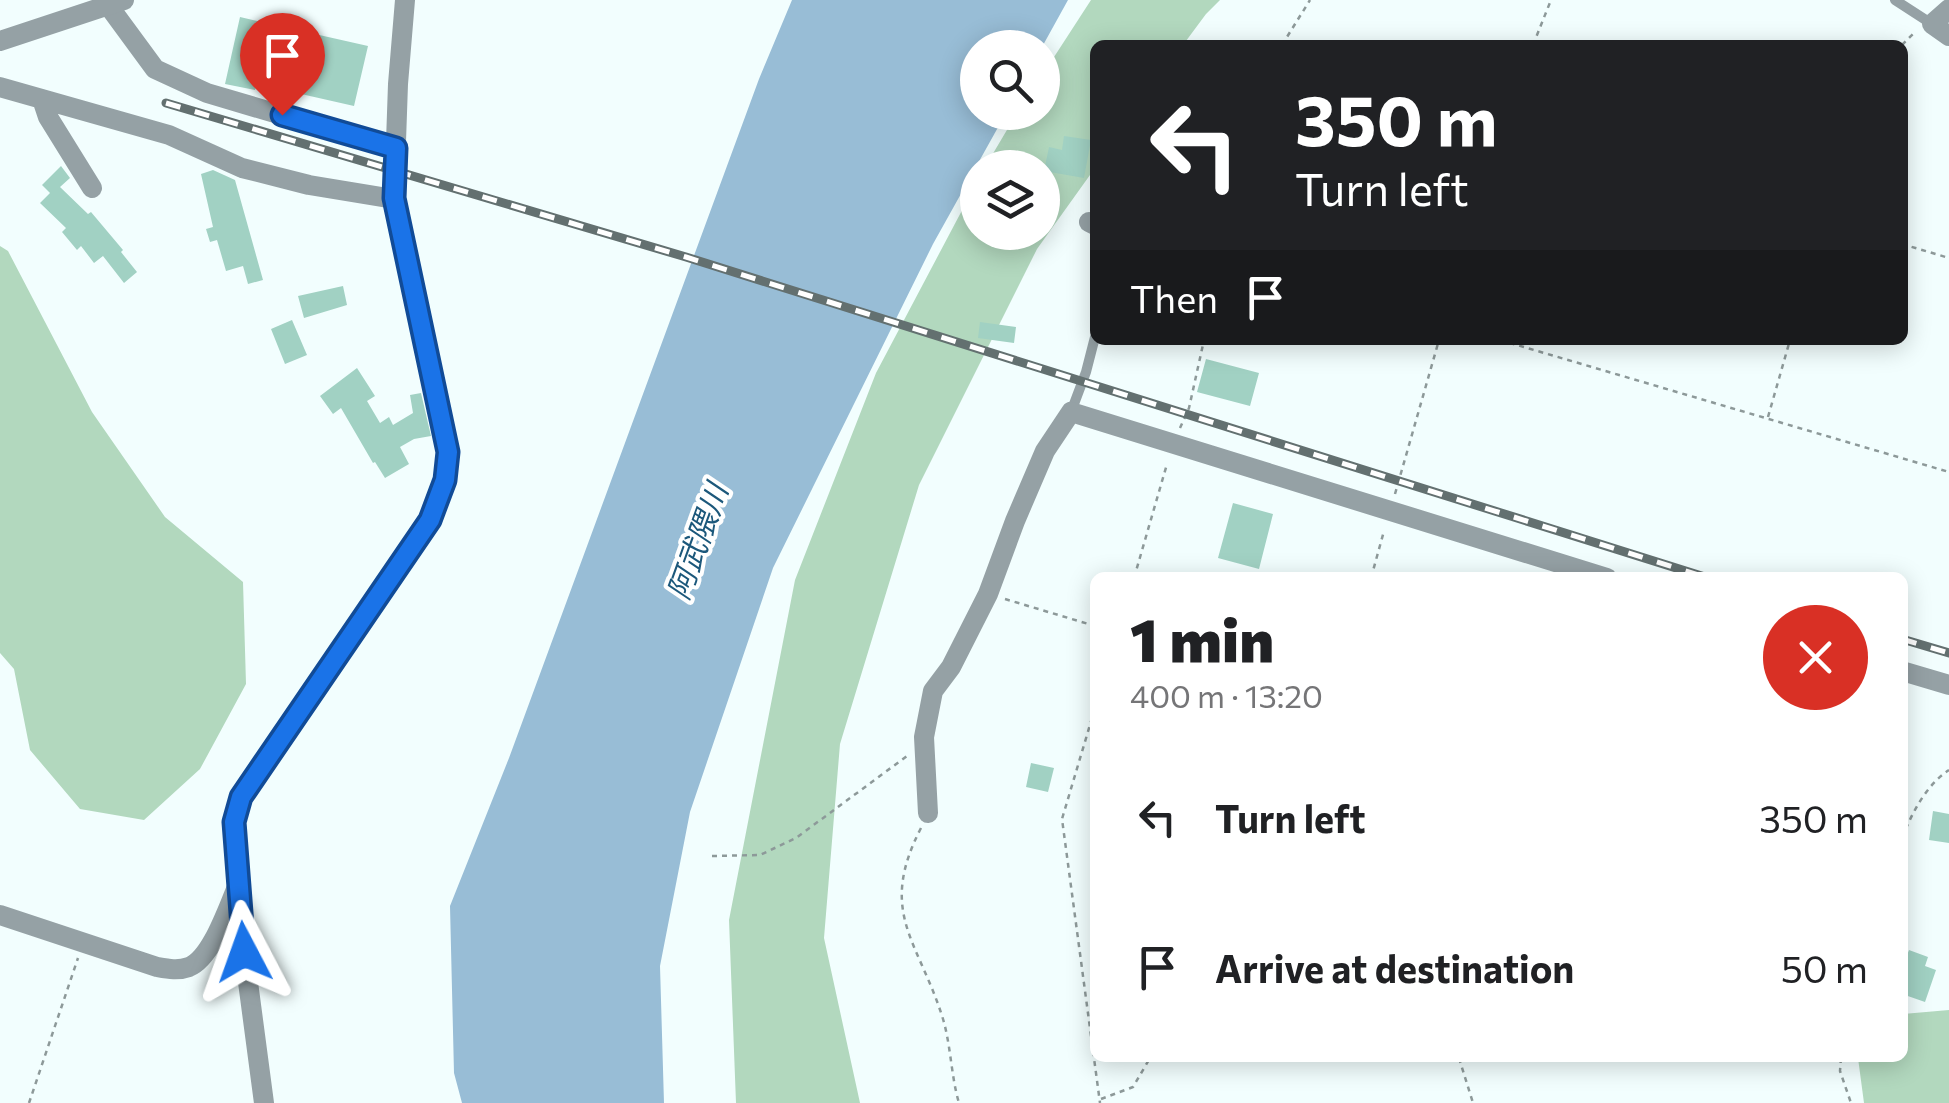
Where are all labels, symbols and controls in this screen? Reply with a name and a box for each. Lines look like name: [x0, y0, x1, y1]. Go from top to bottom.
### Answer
pin: [240, 13, 325, 116]
icon: arrive: [255, 28, 310, 83]
map controls: [960, 30, 1060, 250]
button: search: [960, 30, 1060, 130]
text: 350 m: [1295, 75, 1498, 160]
icon: left: [1130, 80, 1260, 210]
button: layers: [960, 150, 1060, 250]
text: Turn left: [1295, 160, 1469, 215]
icon: arrive: [1238, 270, 1293, 325]
text: Then: [1130, 274, 1218, 321]
water label: 阿武隈川: [658, 475, 735, 604]
text: 1 min: [1130, 601, 1274, 674]
button: close: [1763, 605, 1868, 710]
text: 400 m · 13:20: [1130, 675, 1323, 715]
icon: left: [1130, 790, 1185, 845]
text: Turn left: [1215, 794, 1366, 841]
text: 350 m: [1759, 794, 1868, 841]
position arrow: [192, 900, 296, 1004]
icon: arrive: [1130, 940, 1185, 995]
text: Arrive at destination: [1215, 944, 1574, 991]
text: 50 m: [1781, 944, 1868, 991]

